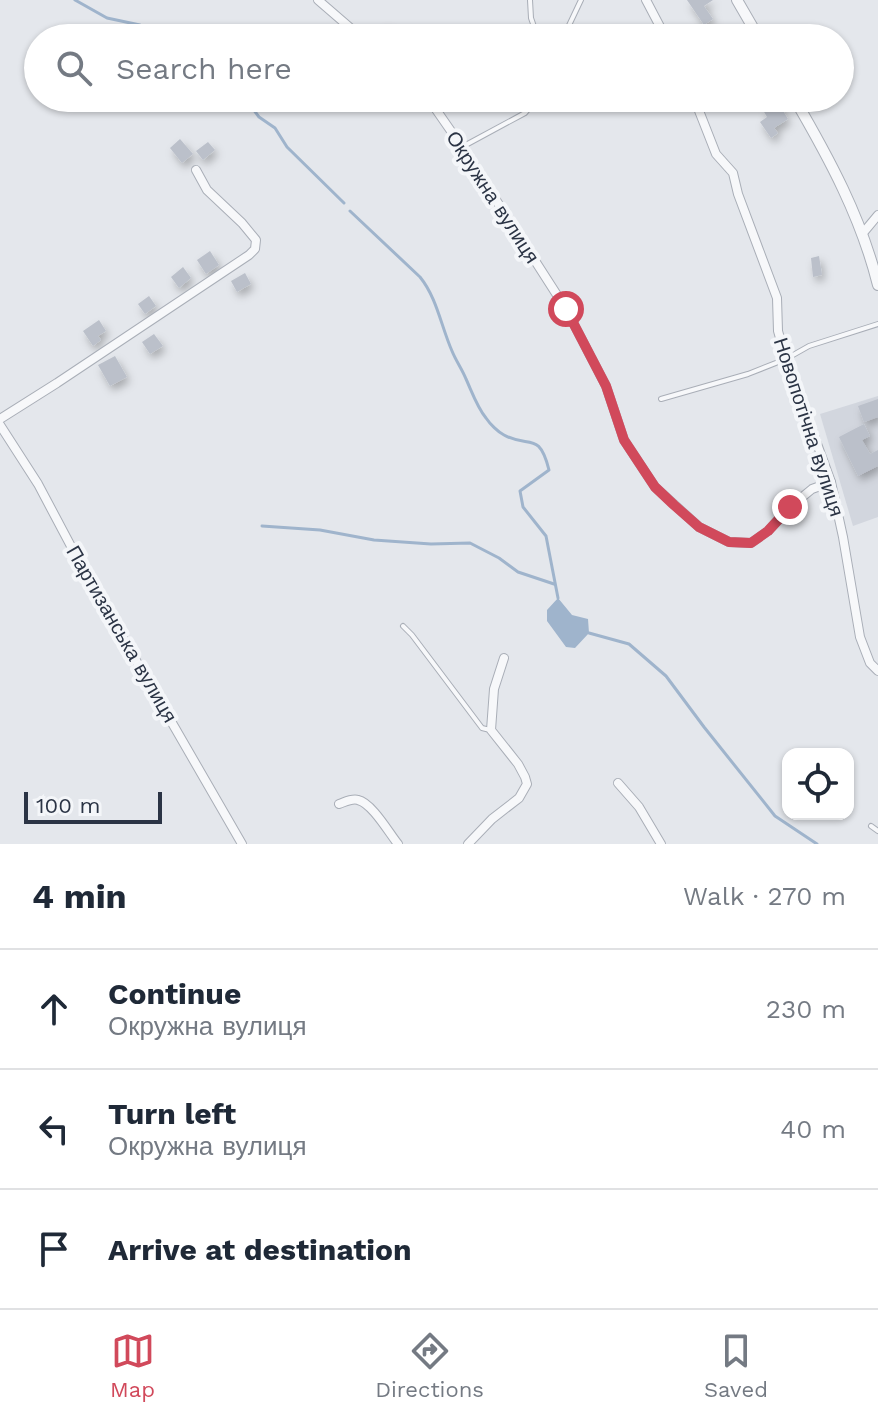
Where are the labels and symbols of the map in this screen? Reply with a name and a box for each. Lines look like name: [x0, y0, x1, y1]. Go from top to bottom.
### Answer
street label: Окружна вулиця: [441, 126, 545, 268]
route start: [548, 291, 584, 327]
street label: Новопотічна вулиця: [769, 335, 849, 519]
route end: [772, 489, 808, 525]
street label: Партизанська вулиця: [62, 541, 182, 727]
scale bar: [24, 788, 162, 824]

